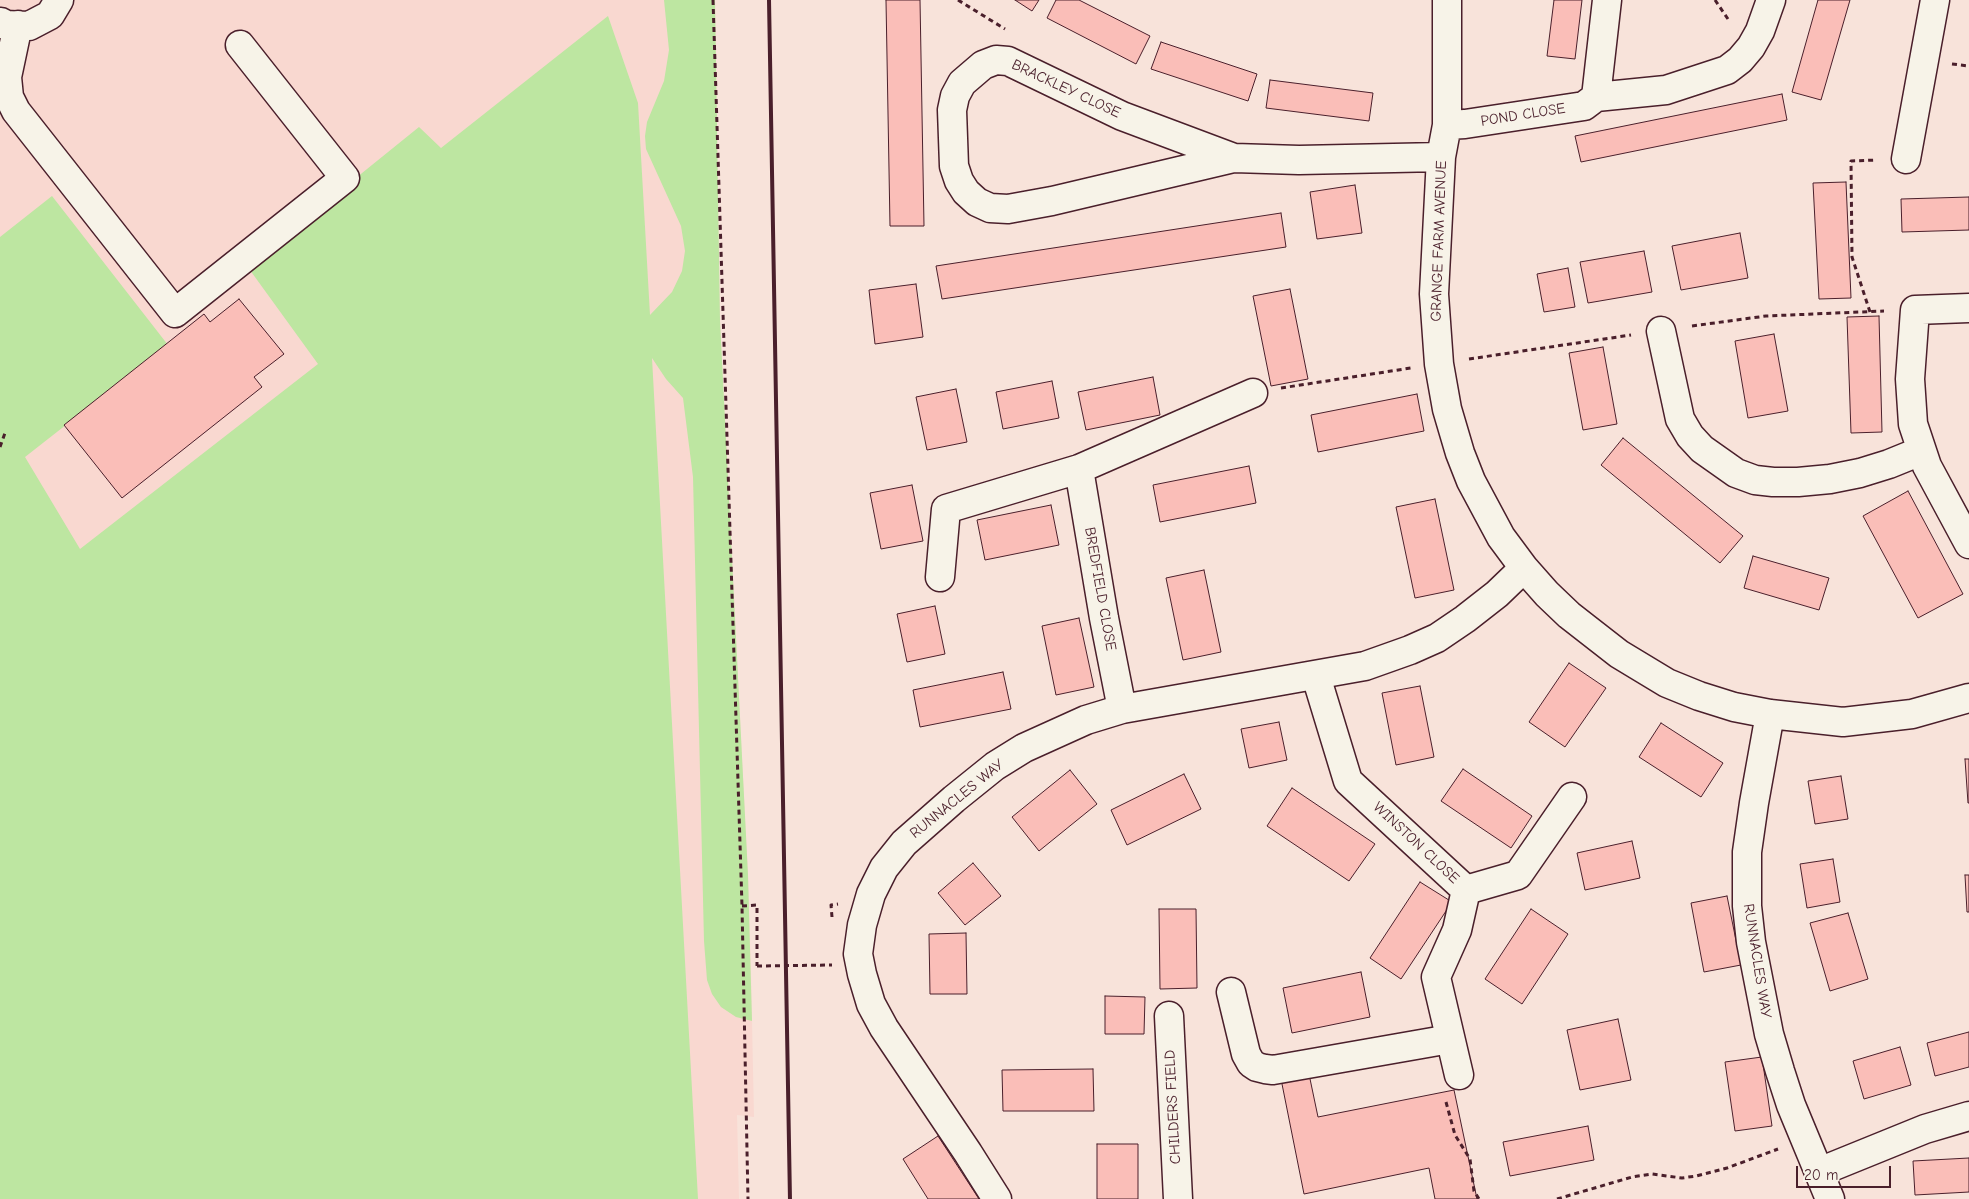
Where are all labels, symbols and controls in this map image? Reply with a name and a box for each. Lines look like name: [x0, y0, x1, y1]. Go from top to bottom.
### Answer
street label: BRACKLEY CLOSE: [1009, 56, 1123, 122]
street label: POND CLOSE: [1479, 99, 1567, 131]
street label: GRANGE FARM AVENUE: [1427, 160, 1451, 322]
street label: BREDFIELD CLOSE: [1080, 526, 1120, 652]
street label: RUNNACLES WAY: [906, 756, 1008, 842]
street label: WINSTON CLOSE: [1369, 798, 1463, 888]
street label: RUNNACLES WAY: [1739, 902, 1775, 1020]
street label: CHILDERS FIELD: [1161, 1049, 1185, 1165]
scale bar: [1799, 1156, 1894, 1188]
text: 20 m: [1804, 1166, 1838, 1184]

